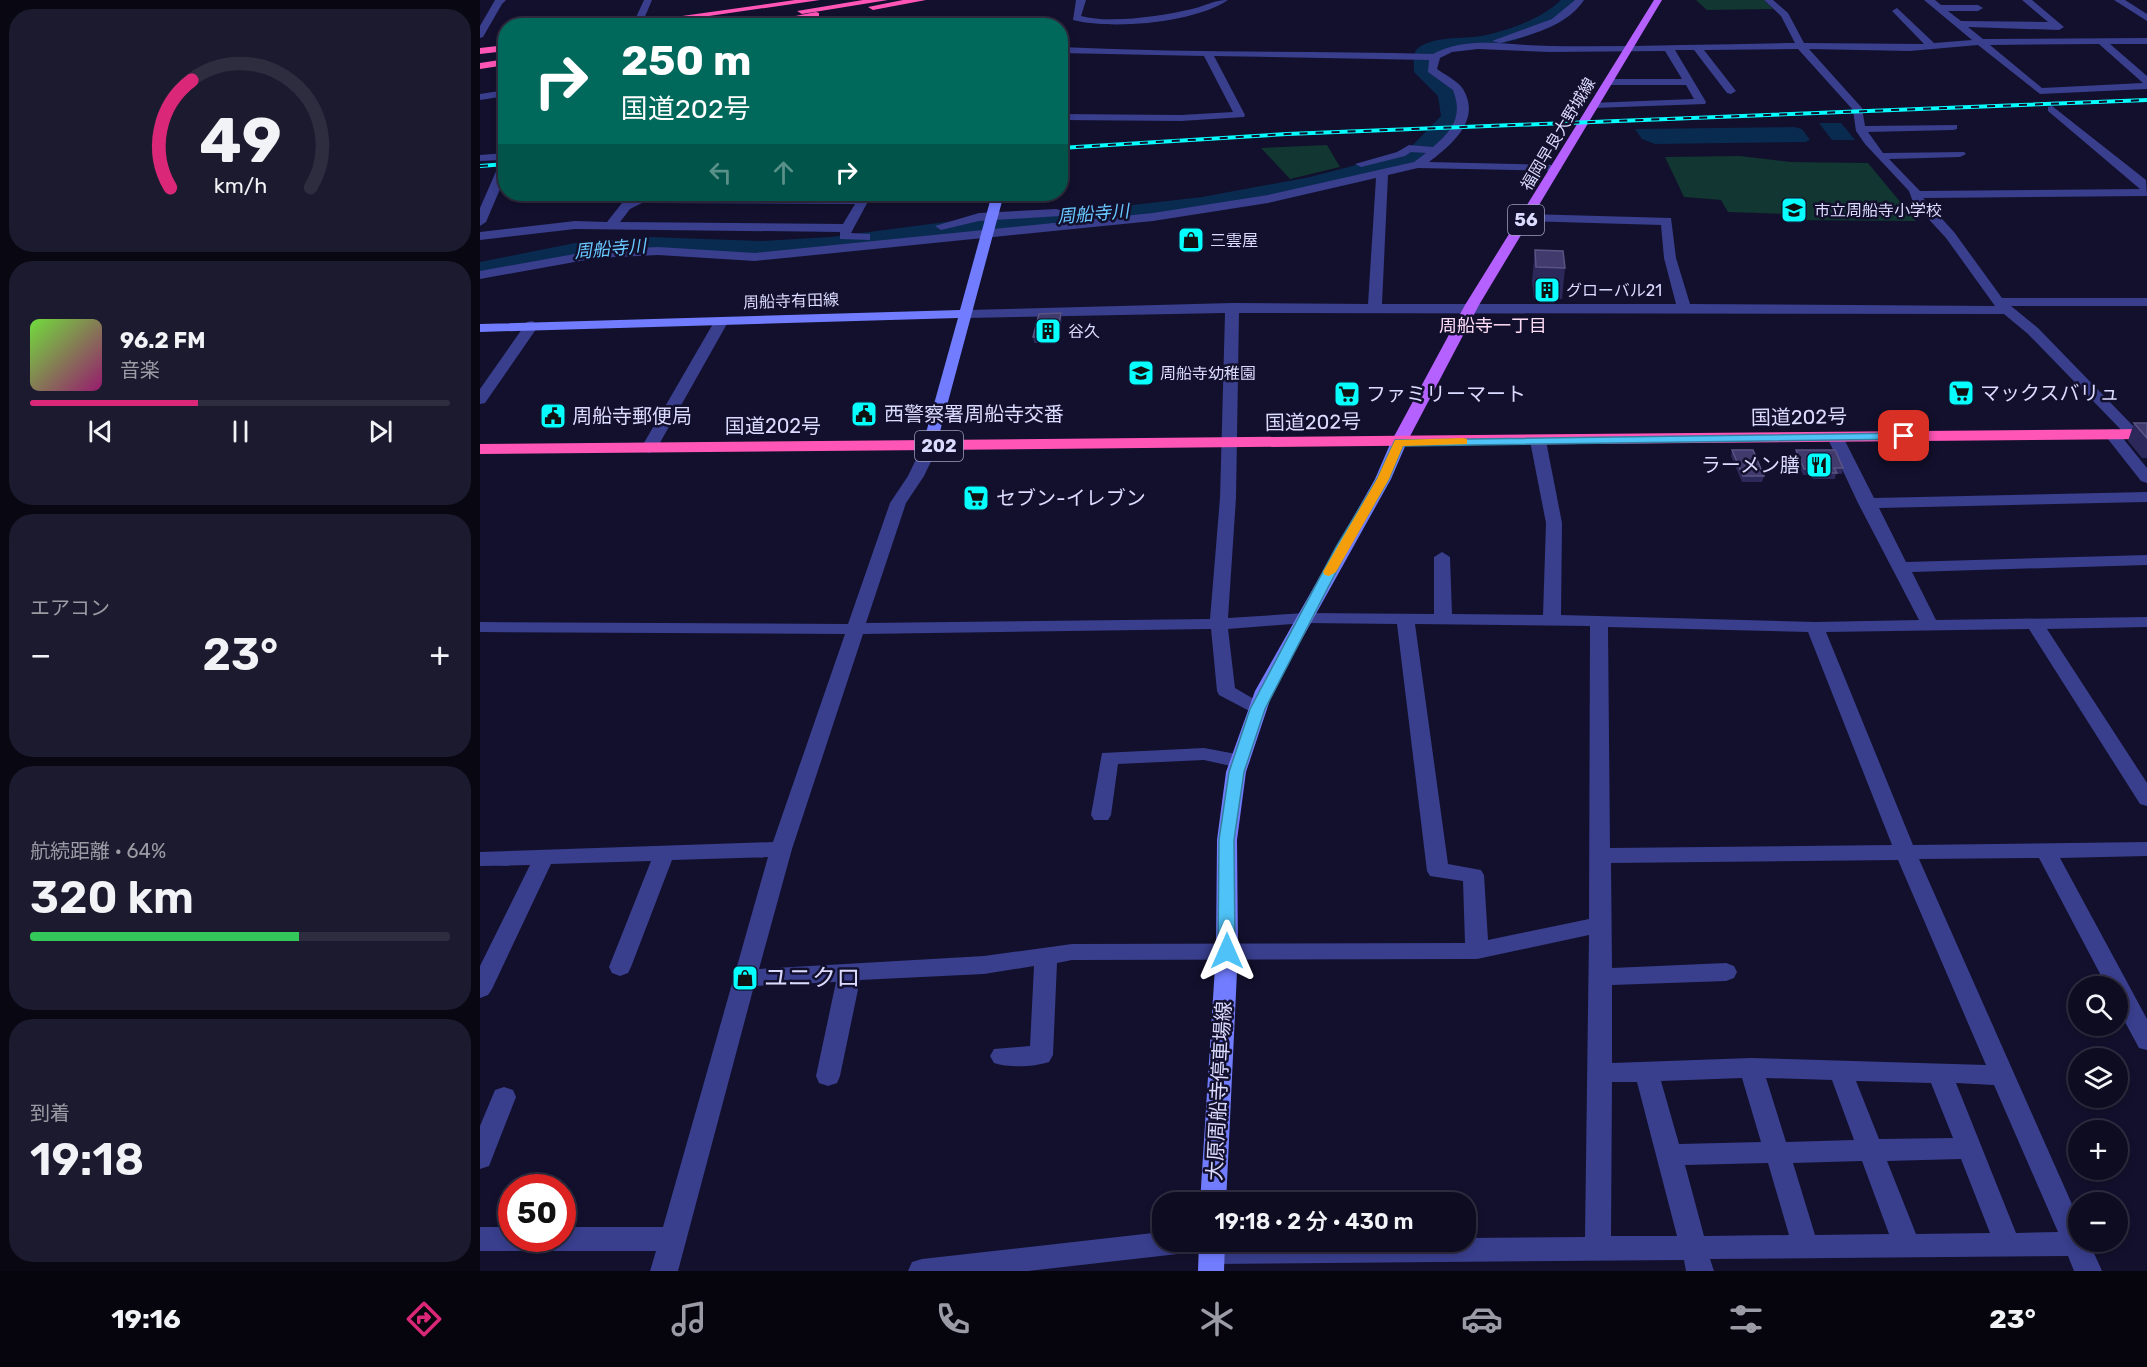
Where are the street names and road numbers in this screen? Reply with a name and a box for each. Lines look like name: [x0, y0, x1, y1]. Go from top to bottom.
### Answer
street label: 福岡早良大野城線: [1517, 74, 1599, 194]
road number: 56: [1508, 205, 1544, 235]
street label: 周船寺有田線: [743, 290, 839, 312]
street label: 国道202号: [1751, 404, 1847, 430]
street label: 国道202号: [1265, 409, 1361, 435]
street label: 国道202号: [725, 414, 821, 438]
road number: 202: [915, 431, 963, 461]
street label: 大原周船寺停車場線: [1202, 1000, 1236, 1182]

